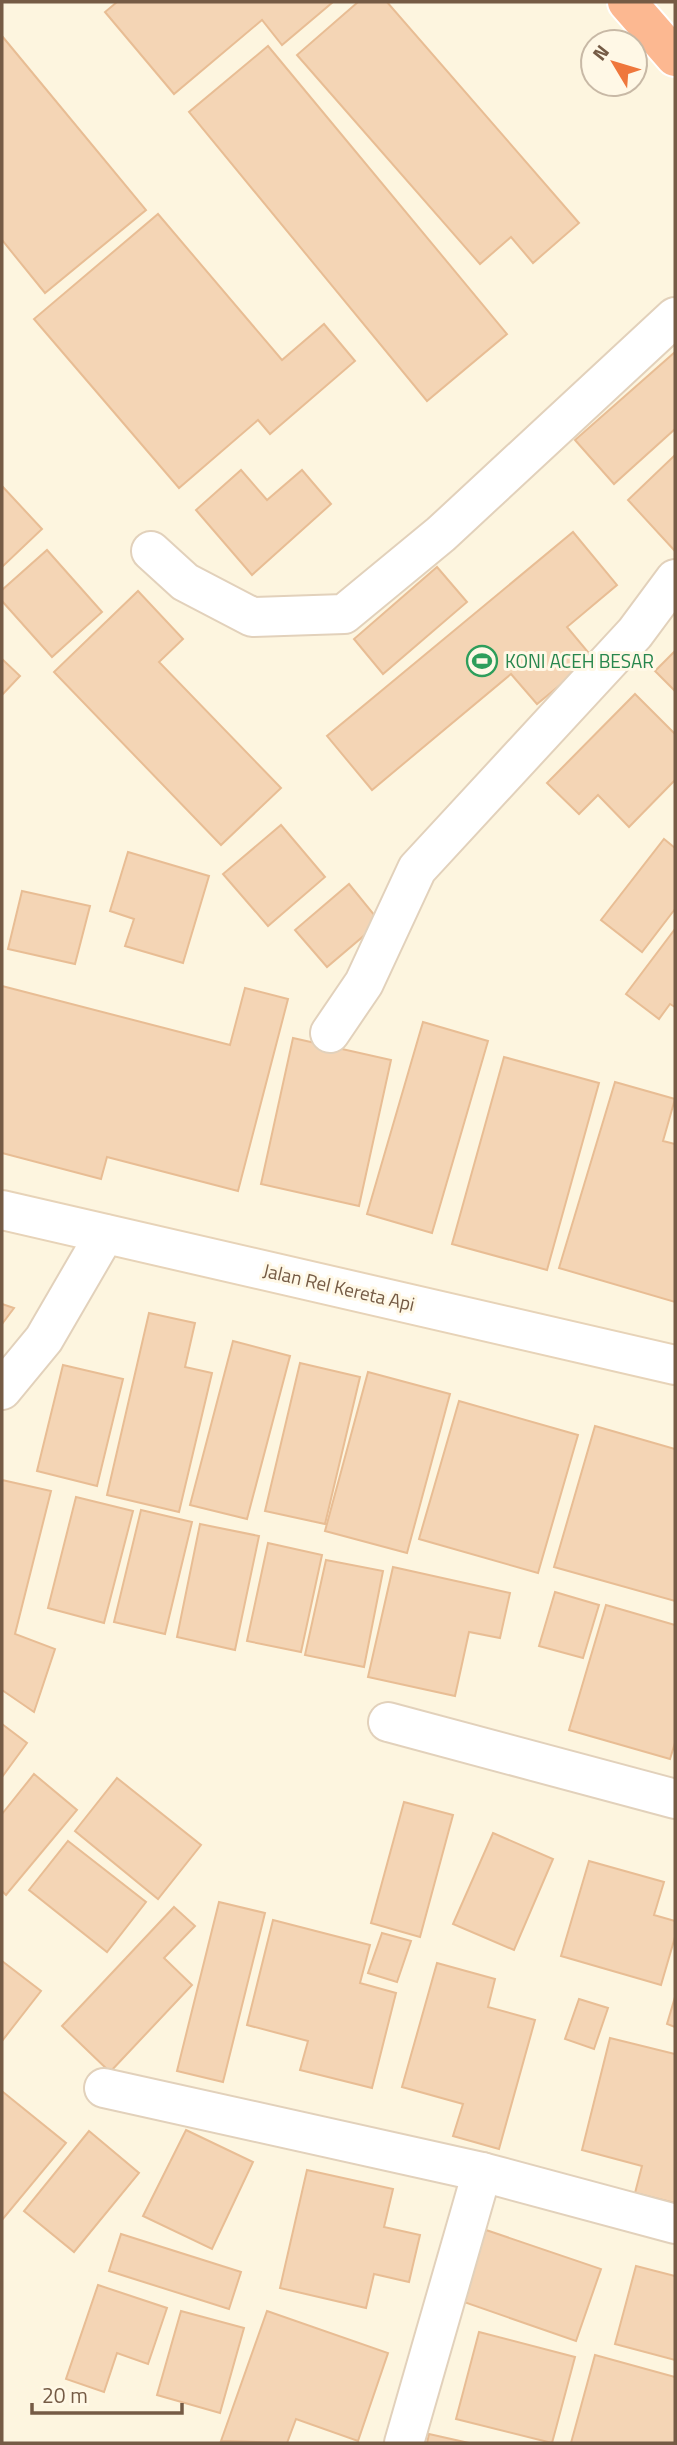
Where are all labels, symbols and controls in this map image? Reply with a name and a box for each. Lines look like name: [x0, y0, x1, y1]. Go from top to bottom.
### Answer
north arrow: [579, 28, 649, 98]
text: N: [585, 38, 616, 66]
sports icon: KONI ACEH BESAR: [465, 644, 499, 678]
place label: KONI ACEH BESAR: [505, 646, 654, 675]
street label: Jalan Rel Kereta Api: [260, 1255, 418, 1318]
scale bar: [32, 2372, 182, 2416]
text: 20 m: [42, 2379, 88, 2411]

